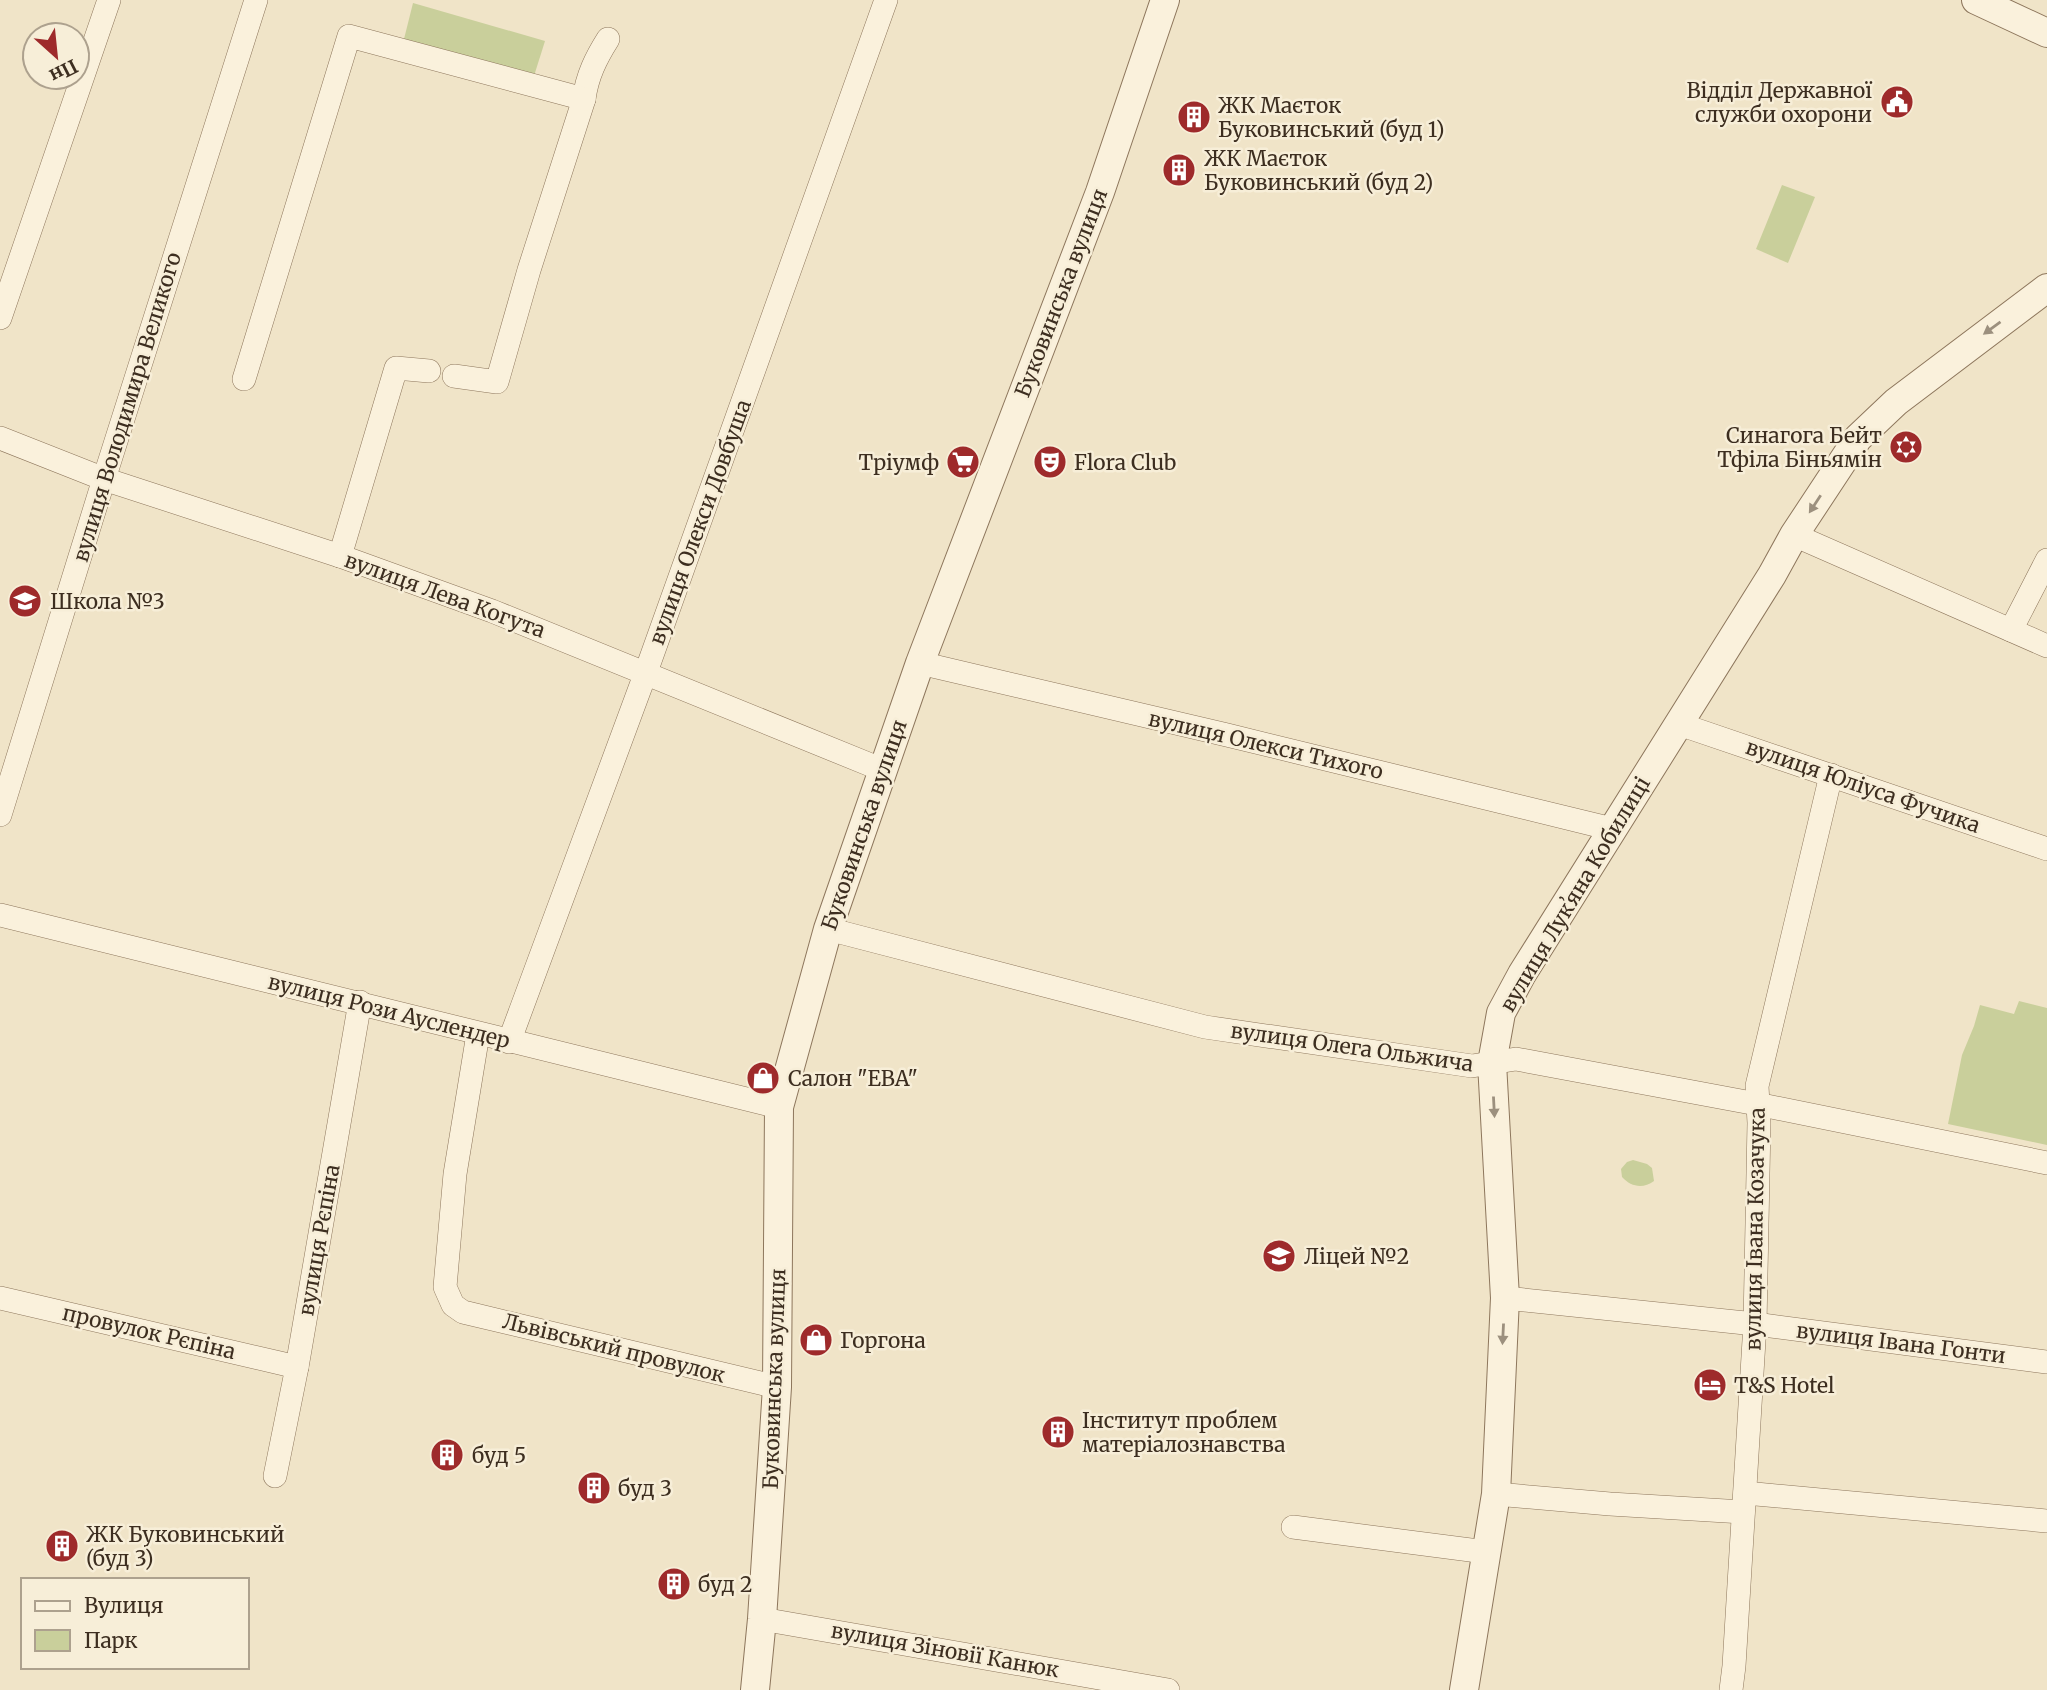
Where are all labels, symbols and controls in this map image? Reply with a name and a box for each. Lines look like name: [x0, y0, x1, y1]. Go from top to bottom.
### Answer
north arrow: [21, 21, 91, 91]
text: Пн: [46, 54, 82, 88]
place label: Відділ Державної служби охорони: [1686, 77, 1872, 128]
public building icon: Відділ Державної служби охорони: [1878, 83, 1916, 121]
place label: ЖК Маєток Буковинський (буд 1): [1218, 92, 1445, 143]
building icon: ЖК Маєток Буковинський (буд 1): [1175, 98, 1213, 136]
place label: ЖК Маєток Буковинський (буд 2): [1204, 145, 1433, 196]
building icon: ЖК Маєток Буковинський (буд 2): [1160, 151, 1198, 189]
street label: Буковинська вулиця: [1009, 185, 1113, 401]
street label: вулиця Володимира Великого: [67, 249, 187, 565]
one-way arrow: [1983, 321, 2001, 335]
street label: вулиця Олекси Довбуша: [643, 396, 757, 648]
place label: Синагога Бейт Тфіла Біньямін: [1717, 422, 1882, 473]
synagogue icon: Синагога Бейт Тфіла Біньямін: [1887, 428, 1925, 466]
supermarket icon: Тріумф: [944, 443, 982, 481]
theatre icon: Flora Club: [1031, 443, 1069, 481]
place label: Тріумф: [859, 449, 939, 476]
place label: Flora Club: [1074, 449, 1176, 476]
one-way arrow: [1809, 494, 1822, 513]
street label: вулиця Лева Когута: [341, 546, 549, 644]
school or university icon: Школа №3: [6, 582, 44, 620]
place label: Школа №3: [50, 588, 165, 615]
street label: вулиця Олекси Тихого: [1146, 705, 1386, 785]
street label: Буковинська вулиця: [815, 716, 913, 934]
street label: вулиця Юліуса Фучика: [1742, 733, 1984, 839]
street label: вулиця Лукʼяна Кобилиці: [1494, 771, 1656, 1016]
street label: вулиця Рози Ауслендер: [265, 968, 513, 1054]
street label: вулиця Олега Ольжича: [1229, 1017, 1475, 1077]
shop icon: Салон "ЕВА": [744, 1059, 782, 1097]
place label: Салон "ЕВА": [788, 1065, 918, 1092]
one-way arrow: [1489, 1096, 1500, 1118]
street label: вулиця Івана Козачука: [1739, 1107, 1771, 1351]
street label: вулиця Рєпіна: [292, 1162, 346, 1318]
school or university icon: Ліцей №2: [1260, 1237, 1298, 1275]
place label: Ліцей №2: [1304, 1243, 1409, 1270]
street label: Буковинська вулиця: [757, 1268, 791, 1490]
street label: провулок Рєпіна: [60, 1299, 238, 1365]
street label: Львівський провулок: [500, 1307, 728, 1389]
street label: вулиця Івана Гонти: [1795, 1317, 2007, 1369]
shop icon: Горгона: [797, 1321, 835, 1359]
one-way arrow: [1498, 1323, 1509, 1345]
place label: Горгона: [840, 1327, 926, 1354]
hotel icon: T&S Hotel: [1691, 1366, 1729, 1404]
place label: T&S Hotel: [1734, 1372, 1835, 1399]
place label: Інститут проблем матеріалознавства: [1082, 1407, 1286, 1458]
building icon: Інститут проблем матеріалознавства: [1039, 1413, 1077, 1451]
building icon: буд 5: [428, 1436, 466, 1474]
place label: буд 5: [472, 1442, 526, 1469]
building icon: буд 3: [575, 1469, 613, 1507]
place label: буд 3: [618, 1475, 672, 1502]
place label: ЖК Буковинський (буд 3): [86, 1521, 284, 1572]
building icon: ЖК Буковинський (буд 3): [43, 1527, 81, 1565]
building icon: буд 2: [655, 1565, 693, 1603]
place label: буд 2: [698, 1571, 752, 1598]
legend: [21, 1578, 248, 1669]
text: Вулиця: [84, 1592, 164, 1619]
street label: вулиця Зіновії Канюк: [829, 1617, 1061, 1683]
text: Парк: [84, 1627, 138, 1654]

